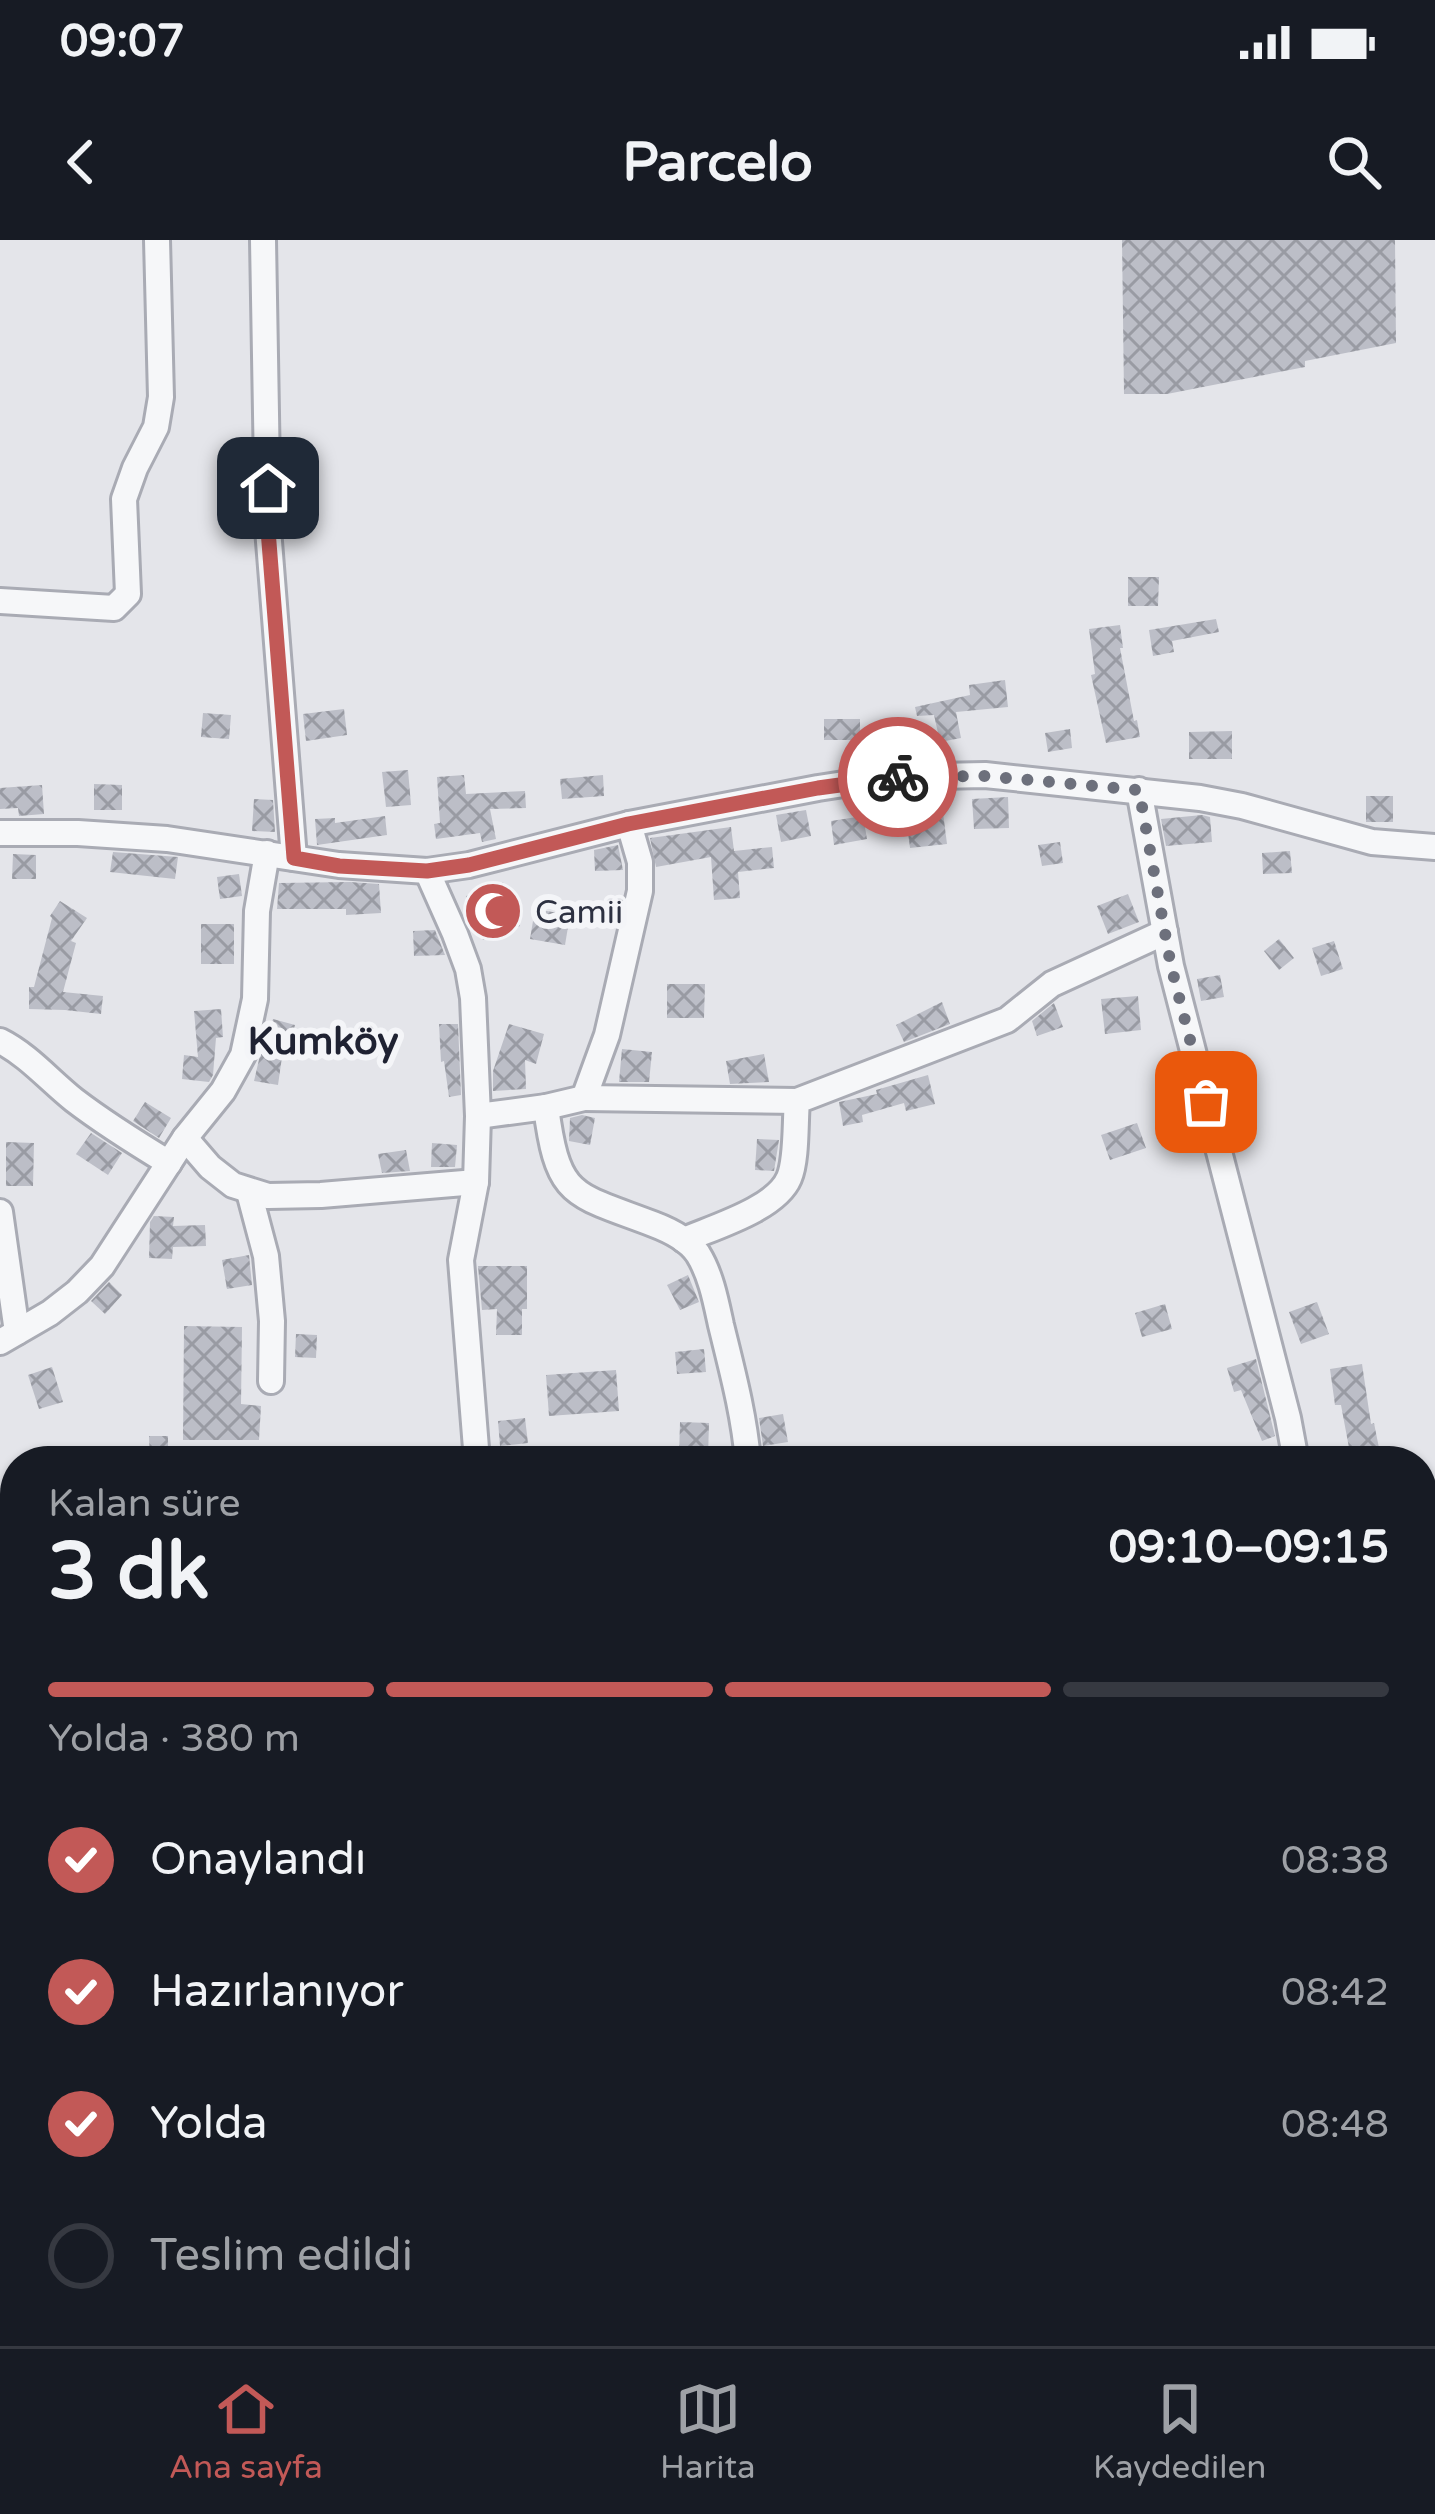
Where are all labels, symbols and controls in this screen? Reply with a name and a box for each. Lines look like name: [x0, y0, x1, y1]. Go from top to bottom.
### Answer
text: 09:07: [60, 15, 185, 69]
icon: back: [48, 129, 114, 195]
icon: search: [1321, 129, 1387, 195]
text: Parcelo: [622, 130, 813, 195]
pin: [217, 437, 319, 539]
icon: home: [235, 455, 301, 521]
courier: [838, 717, 958, 837]
icon: bike: [865, 744, 931, 810]
mosque icon: Camii: [462, 880, 524, 942]
place label: Camii: [535, 893, 623, 932]
district label: Kumköy: [248, 1018, 399, 1065]
pin: [1155, 1051, 1257, 1153]
icon: bag: [1173, 1069, 1239, 1135]
text: Kalan süre: [48, 1480, 240, 1527]
text: 09:10–09:15: [1109, 1521, 1389, 1575]
text: 3 dk: [48, 1525, 209, 1619]
text: Yolda · 380 m: [48, 1715, 300, 1762]
icon: check: [48, 1827, 114, 1893]
text: Onaylandı: [150, 1833, 366, 1887]
text: 08:38: [1281, 1837, 1389, 1884]
icon: check: [48, 1959, 114, 2025]
text: Hazırlanıyor: [150, 1965, 404, 2019]
text: 08:42: [1281, 1969, 1389, 2016]
icon: check: [48, 2091, 114, 2157]
text: Yolda: [150, 2097, 268, 2151]
text: 08:48: [1281, 2101, 1389, 2148]
text: Teslim edildi: [150, 2229, 413, 2283]
tab: Ana sayfa: [169, 2376, 323, 2487]
tab: Harita: [660, 2376, 756, 2487]
tab: Kaydedilen: [1093, 2376, 1266, 2487]

